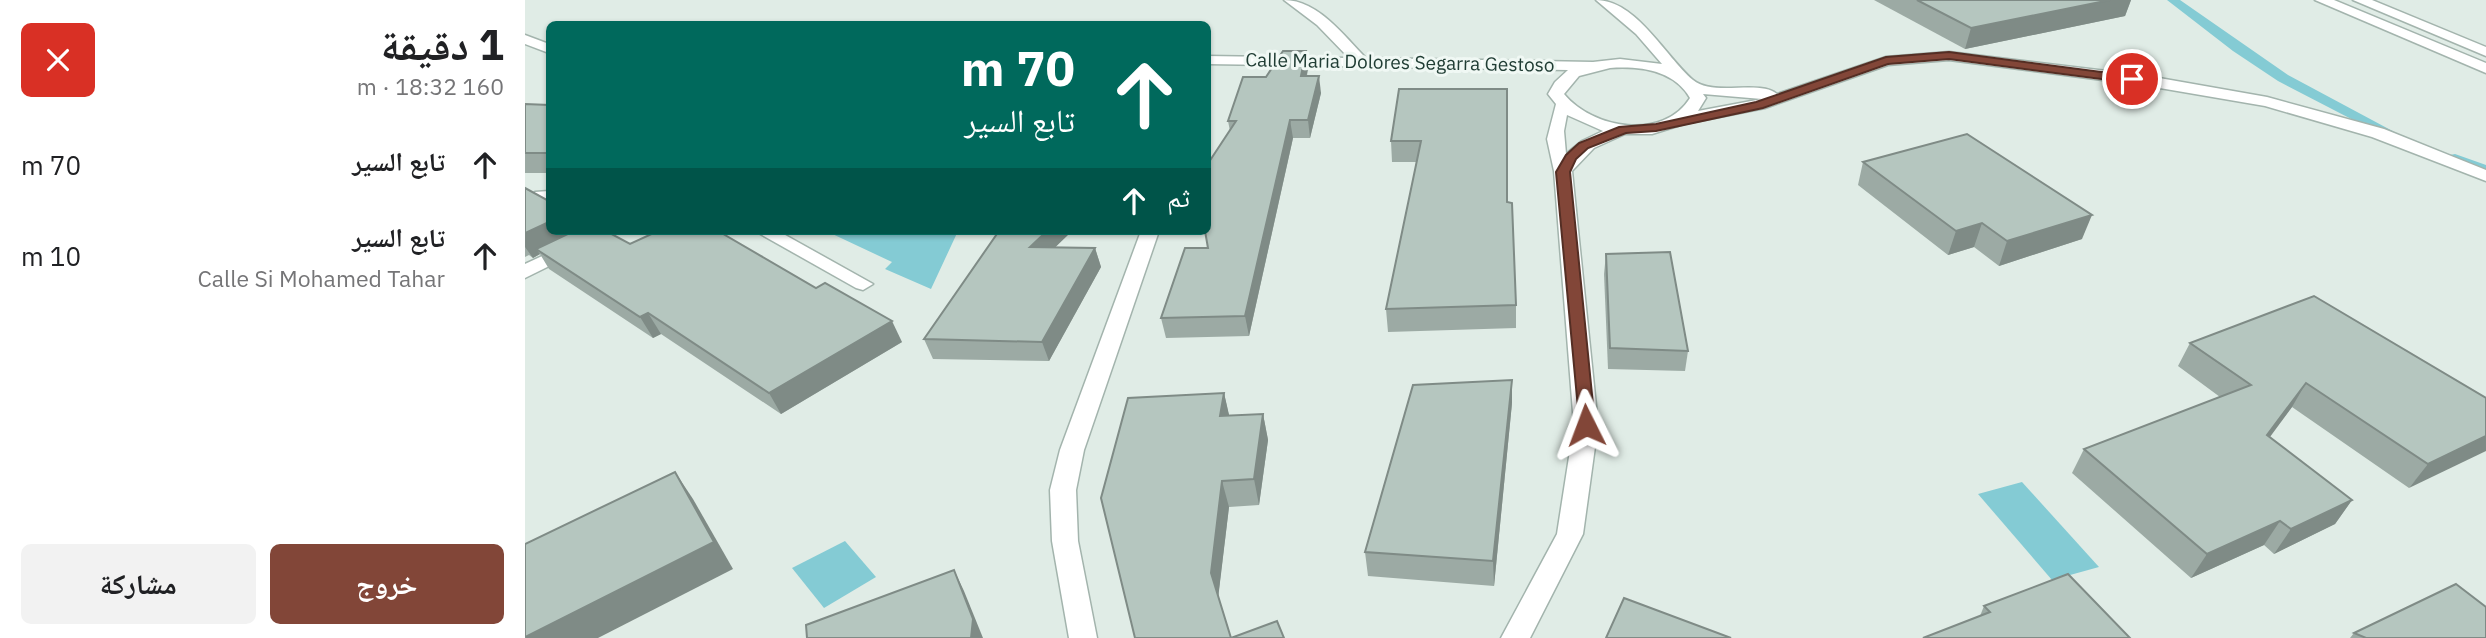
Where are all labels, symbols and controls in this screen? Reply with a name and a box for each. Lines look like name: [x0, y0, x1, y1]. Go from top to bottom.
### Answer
text: 1 دقيقة: [381, 17, 504, 72]
button: close: [21, 23, 95, 97]
text: 70 m: [961, 36, 1075, 99]
street label: Calle Maria Dolores Segarra Gestoso: [1245, 47, 1555, 77]
icon: ahead: [1099, 49, 1190, 140]
pin: [2102, 49, 2162, 109]
icon: arrive: [2113, 60, 2151, 98]
text: 160 m · 18:32: [357, 71, 504, 101]
text: تابع السير: [964, 99, 1075, 141]
text: تابع السير: [352, 144, 445, 178]
icon: ahead: [466, 146, 504, 184]
text: 70 m: [21, 148, 81, 182]
text: ثم: [1167, 180, 1190, 214]
icon: ahead: [1115, 182, 1153, 220]
text: تابع السير: [352, 220, 445, 254]
icon: ahead: [466, 237, 504, 275]
text: 10 m: [21, 239, 81, 273]
text: Calle Si Mohamed Tahar: [197, 263, 445, 293]
position arrow: [1549, 388, 1623, 462]
button: مشاركة: [21, 544, 256, 624]
button: خروج: [270, 544, 504, 624]

